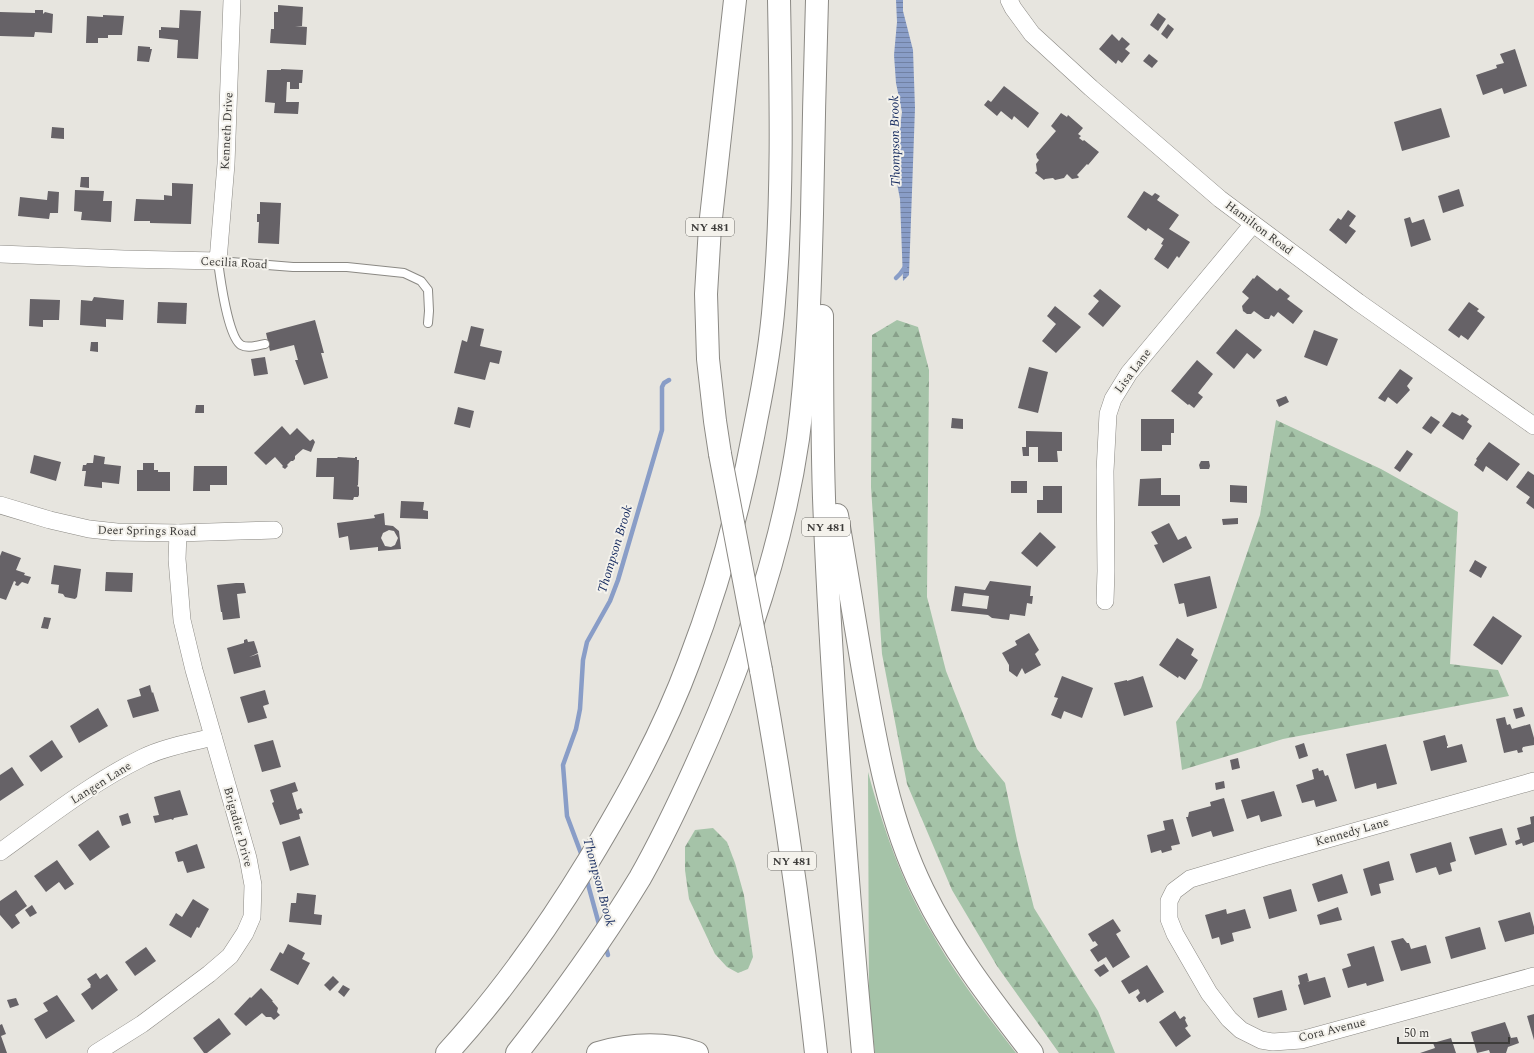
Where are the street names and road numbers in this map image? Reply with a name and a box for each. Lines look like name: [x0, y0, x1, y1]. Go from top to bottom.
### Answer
street label: Kenneth Drive: [215, 92, 239, 170]
street label: Hamilton Road: [1221, 196, 1297, 260]
road number: NY 481: [686, 218, 734, 236]
street label: Cecilia Road: [200, 252, 268, 274]
street label: Lisa Lane: [1110, 345, 1156, 397]
road number: NY 481: [802, 518, 850, 536]
street label: Deer Springs Road: [97, 521, 197, 541]
street label: Langen Lane: [67, 757, 135, 809]
street label: Brigadier Drive: [218, 785, 258, 869]
street label: Kennedy Lane: [1313, 812, 1391, 852]
road number: NY 481: [768, 852, 816, 870]
street label: Cora Avenue: [1296, 1012, 1368, 1048]

